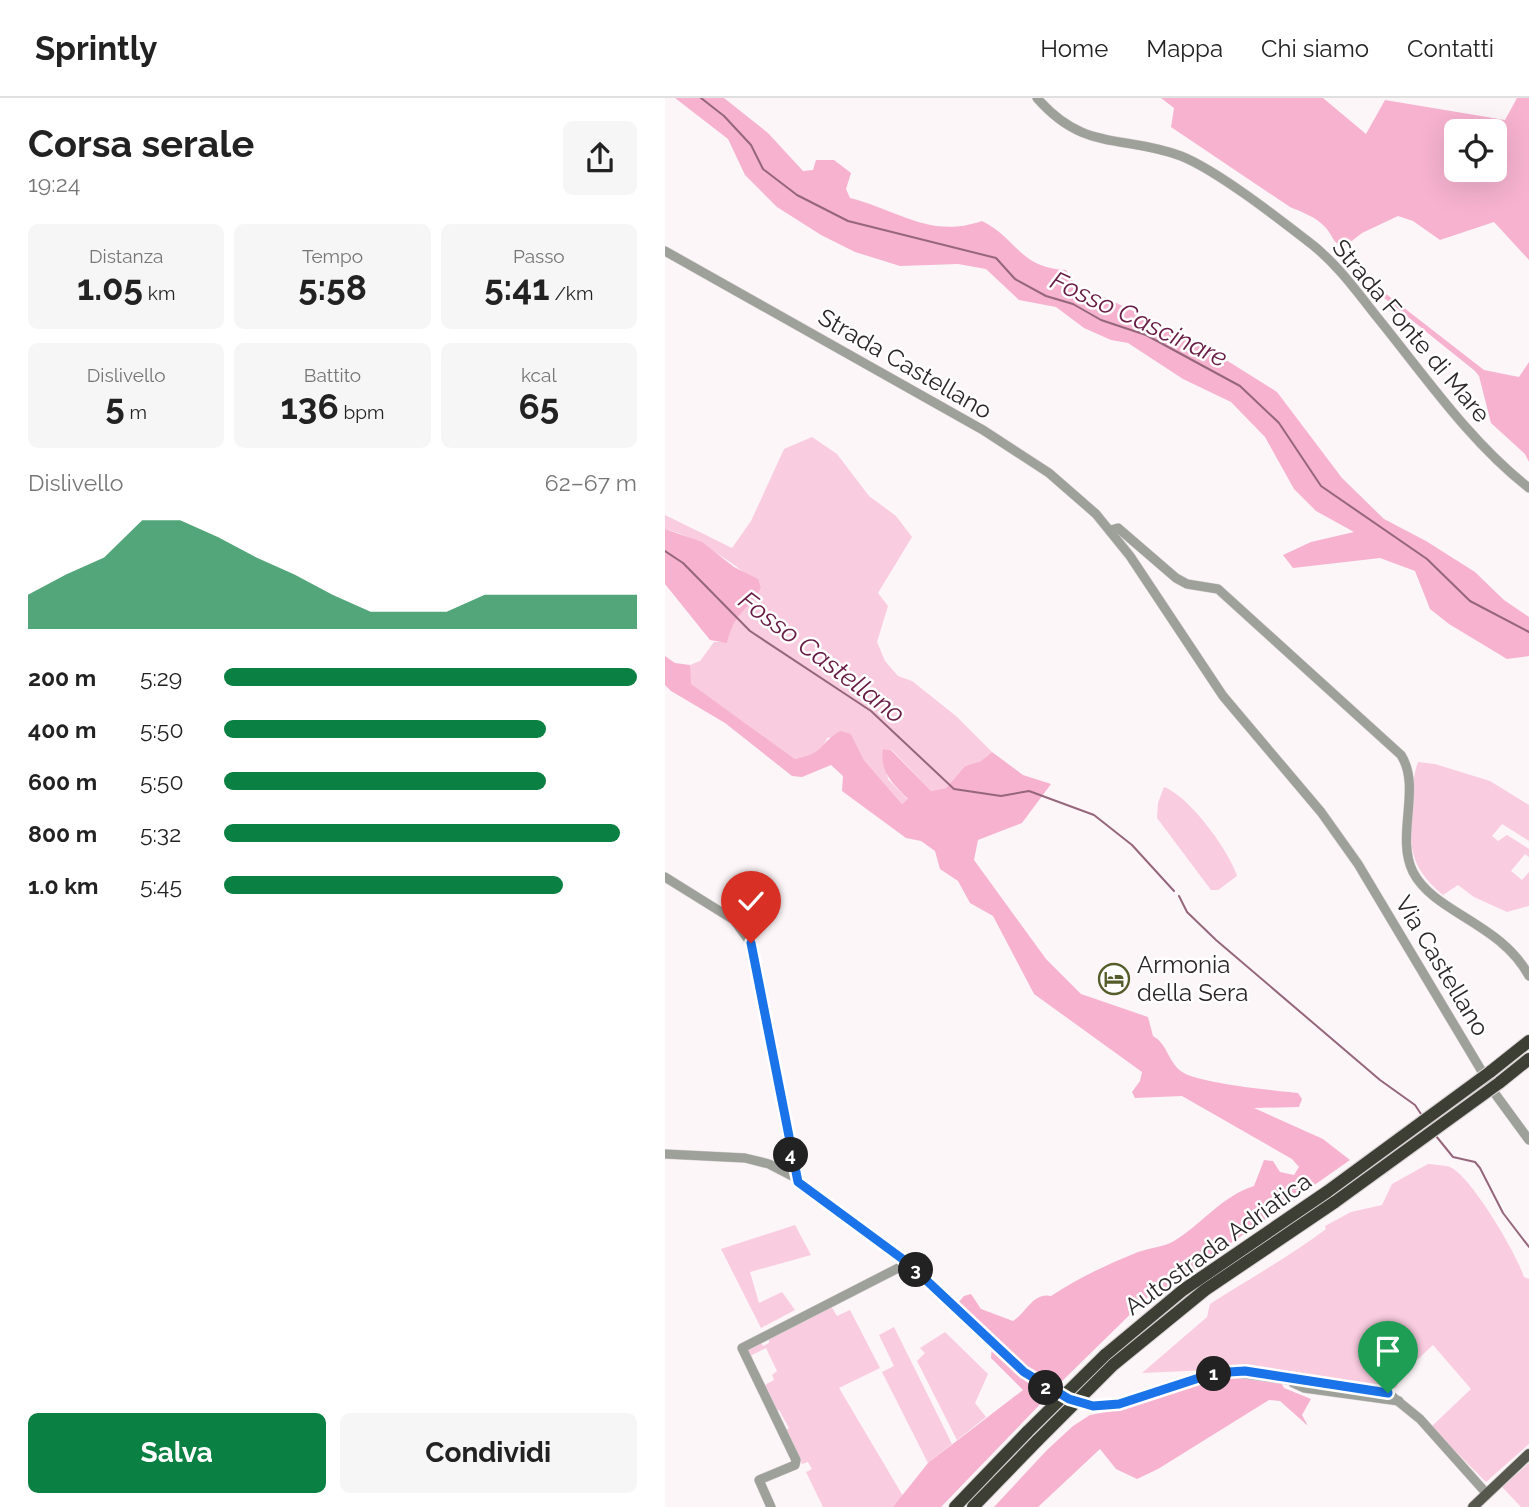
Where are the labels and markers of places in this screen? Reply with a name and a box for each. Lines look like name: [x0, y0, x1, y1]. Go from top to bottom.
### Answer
pin: [721, 871, 781, 943]
place label: Armonia della Sera: [1137, 950, 1248, 1007]
hotel icon: Armonia della Sera: [1097, 962, 1131, 996]
pin: 4: [773, 1138, 809, 1172]
pin: 3: [898, 1252, 933, 1288]
pin: [1358, 1321, 1418, 1393]
pin: 1: [1197, 1356, 1231, 1392]
pin: 2: [1029, 1370, 1063, 1406]

